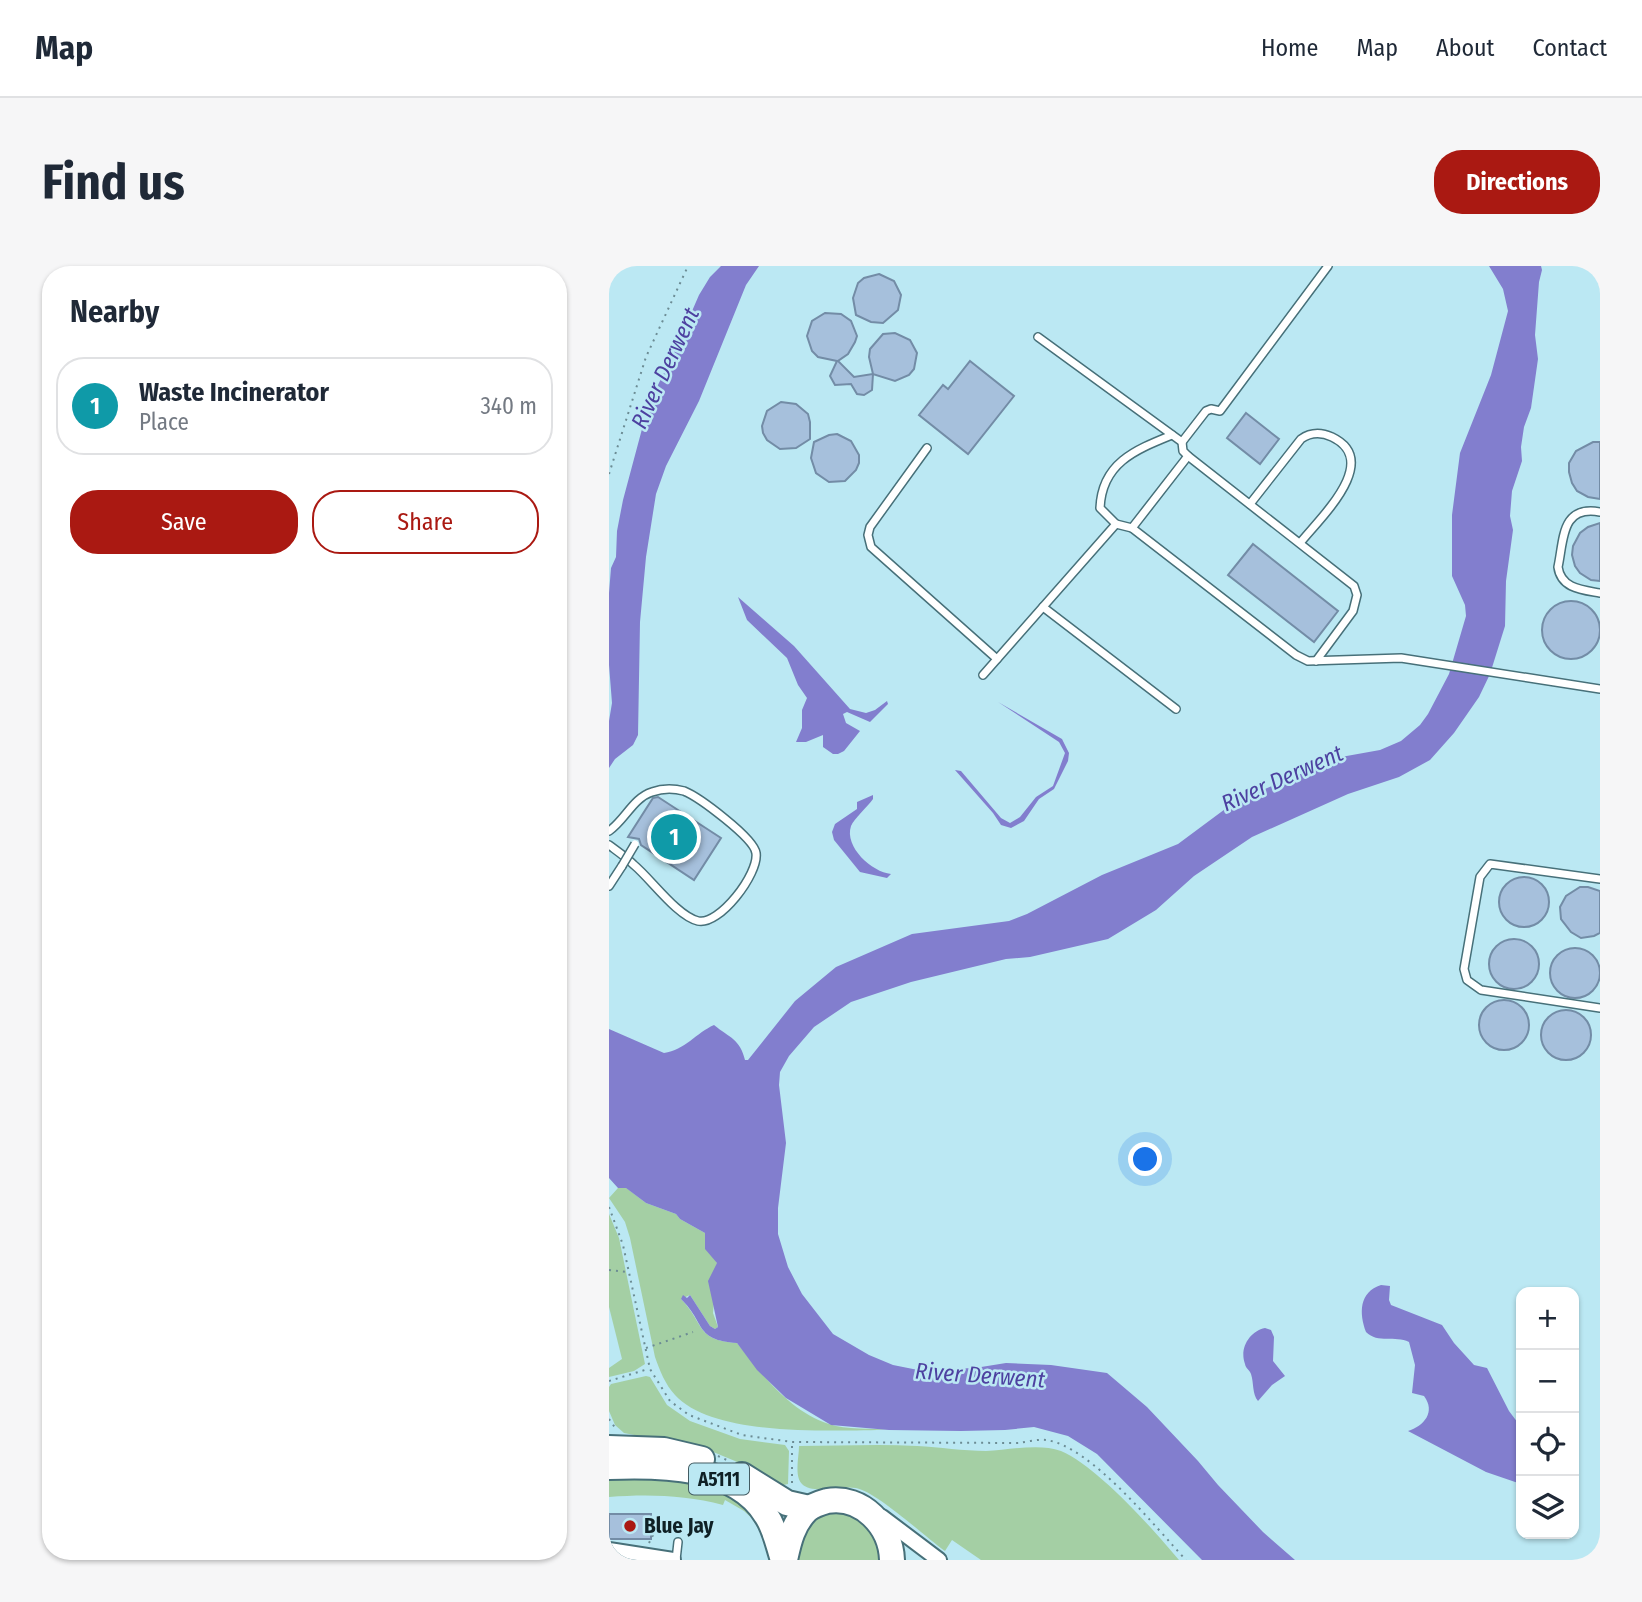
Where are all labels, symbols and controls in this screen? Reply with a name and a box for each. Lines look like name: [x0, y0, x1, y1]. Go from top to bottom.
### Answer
text: Map: [35, 28, 93, 68]
text: Home: [1261, 34, 1318, 62]
text: Map: [1356, 34, 1398, 62]
text: About: [1436, 34, 1494, 62]
text: Contact: [1532, 34, 1607, 62]
button: Directions: [1434, 150, 1600, 214]
text: Find us: [42, 153, 185, 212]
text: Nearby: [70, 294, 159, 330]
water label: River Derwent: [625, 303, 705, 433]
text: Waste Incinerator: [139, 377, 329, 408]
text: 1: [90, 392, 100, 420]
text: 340 m: [481, 392, 537, 420]
text: Place: [139, 408, 189, 436]
button: Save: [70, 490, 298, 554]
button: Share: [312, 490, 539, 554]
water label: River Derwent: [1217, 739, 1348, 817]
pin: 1: [651, 811, 697, 863]
your location: [1128, 1142, 1162, 1176]
map controls: [1516, 1287, 1579, 1539]
button: +: [1516, 1287, 1579, 1350]
button: −: [1516, 1350, 1579, 1413]
water label: River Derwent: [914, 1356, 1046, 1394]
button: locate: [1516, 1413, 1579, 1476]
road number: A5111: [689, 1464, 749, 1494]
button: layers: [1516, 1476, 1579, 1539]
place label: Blue Jay: [644, 1513, 715, 1539]
marker: Blue Jay: [622, 1518, 638, 1534]

